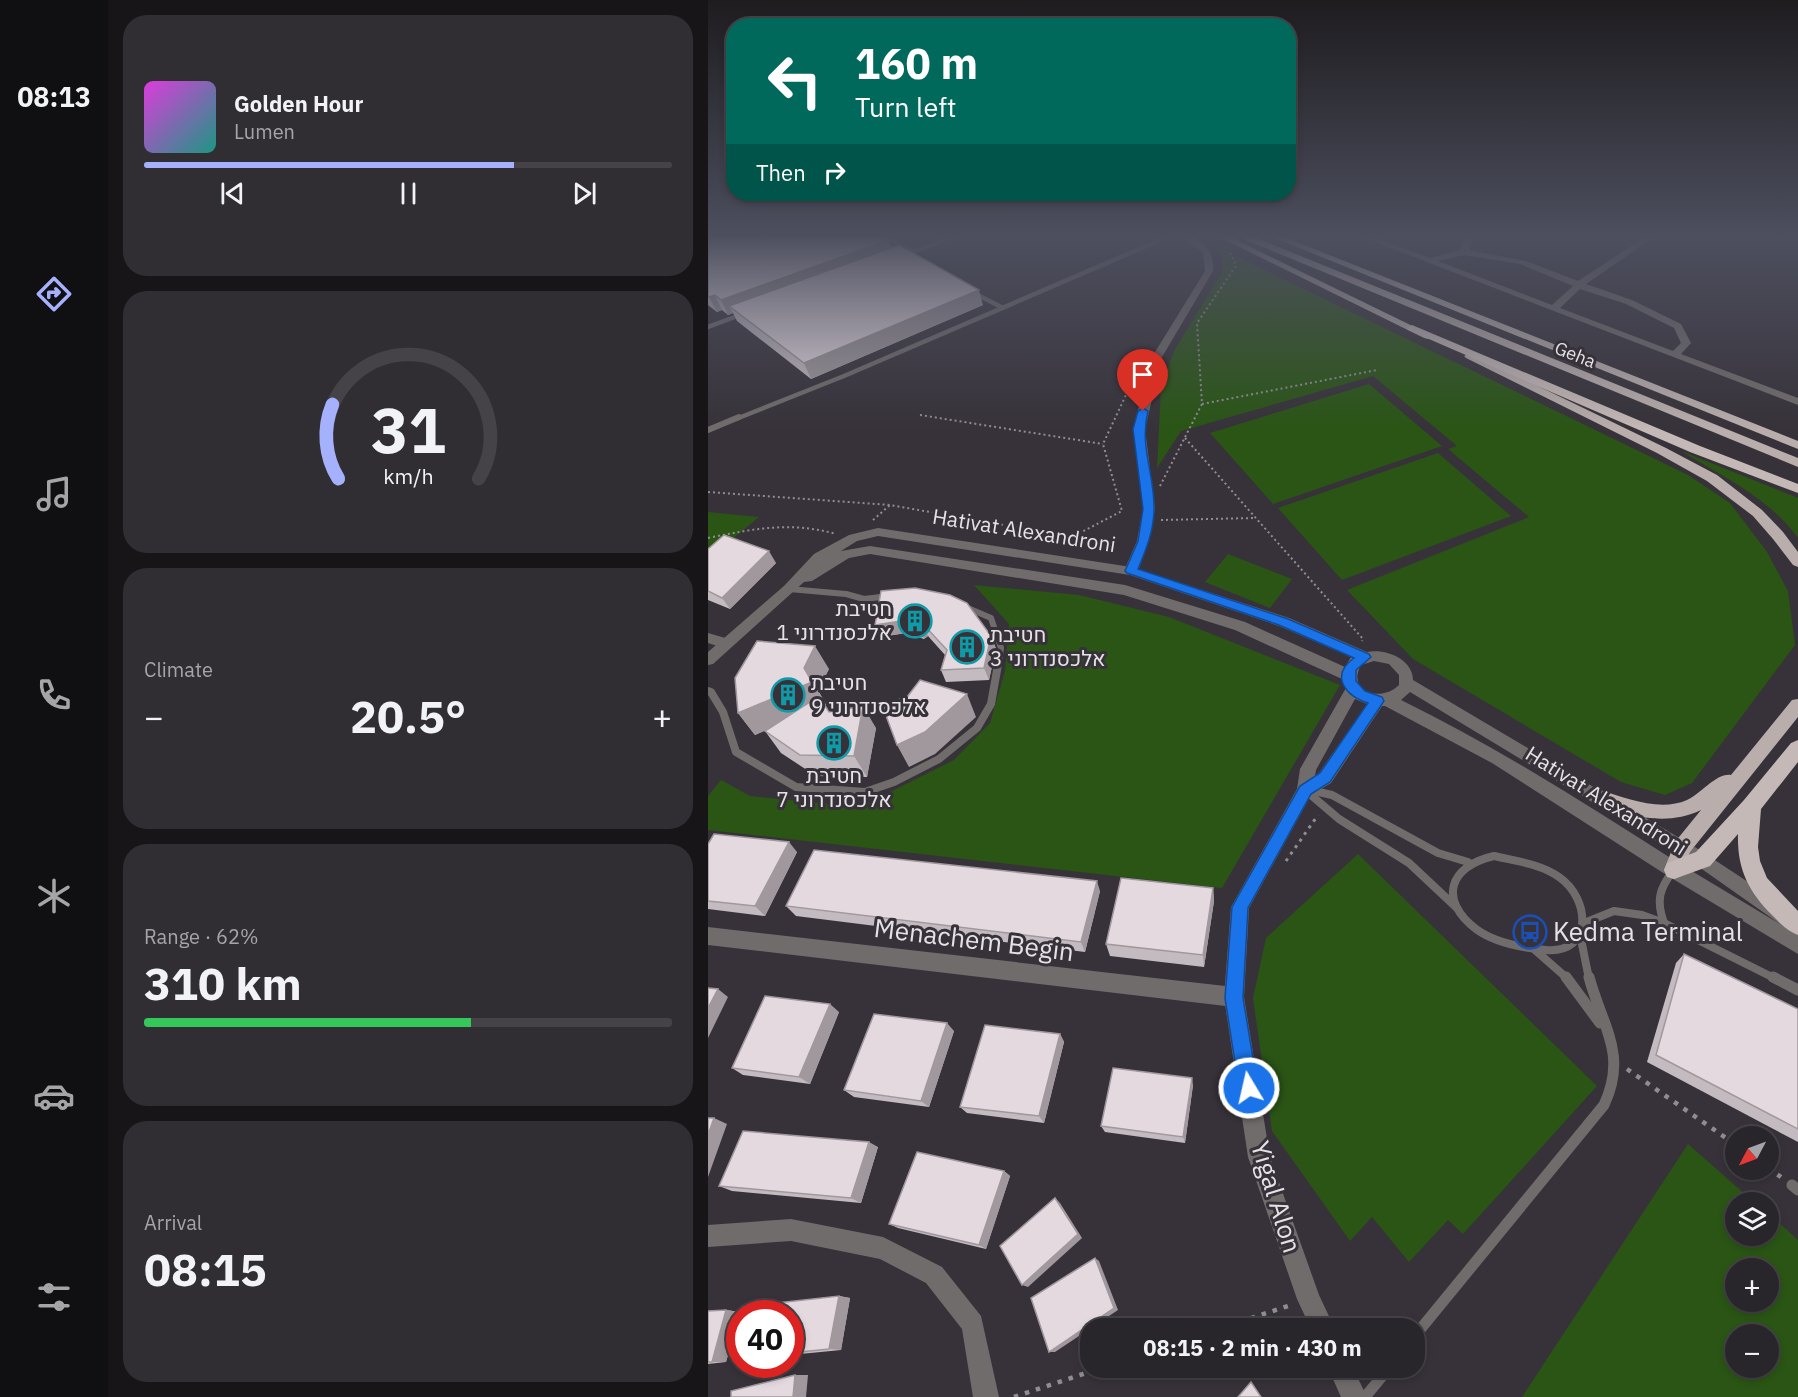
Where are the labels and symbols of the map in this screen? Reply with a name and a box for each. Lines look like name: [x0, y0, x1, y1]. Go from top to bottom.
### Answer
street label: Geha: [1551, 336, 1599, 373]
pin: [1117, 349, 1168, 411]
street label: Hativat Alexandroni: [930, 502, 1118, 558]
place label: חטיבת אלכסנדרוני 1: [777, 594, 892, 646]
building icon: חטיבת אלכסנדרוני 1: [897, 603, 933, 639]
place label: חטיבת אלכסנדרוני 3: [990, 620, 1106, 672]
building icon: חטיבת אלכסנדרוני 3: [949, 629, 985, 665]
place label: חטיבת אלכסנדרוני 9: [811, 668, 927, 720]
building icon: חטיבת אלכסנדרוני 9: [770, 677, 806, 713]
building icon: חטיבת אלכסנדרוני 7: [816, 725, 852, 761]
street label: Hativat Alexandroni: [1521, 739, 1693, 861]
place label: חטיבת אלכסנדרוני 7: [776, 761, 892, 813]
street label: Menachem Begin: [872, 910, 1076, 968]
bus stop icon: Kedma Terminal: [1512, 914, 1548, 950]
place label: Kedma Terminal: [1553, 914, 1743, 948]
position arrow: [1217, 1056, 1281, 1120]
north arrow: [1725, 1126, 1779, 1180]
street label: Yigal Alon: [1244, 1137, 1310, 1257]
speed limit sign: 40: [726, 1300, 804, 1378]

